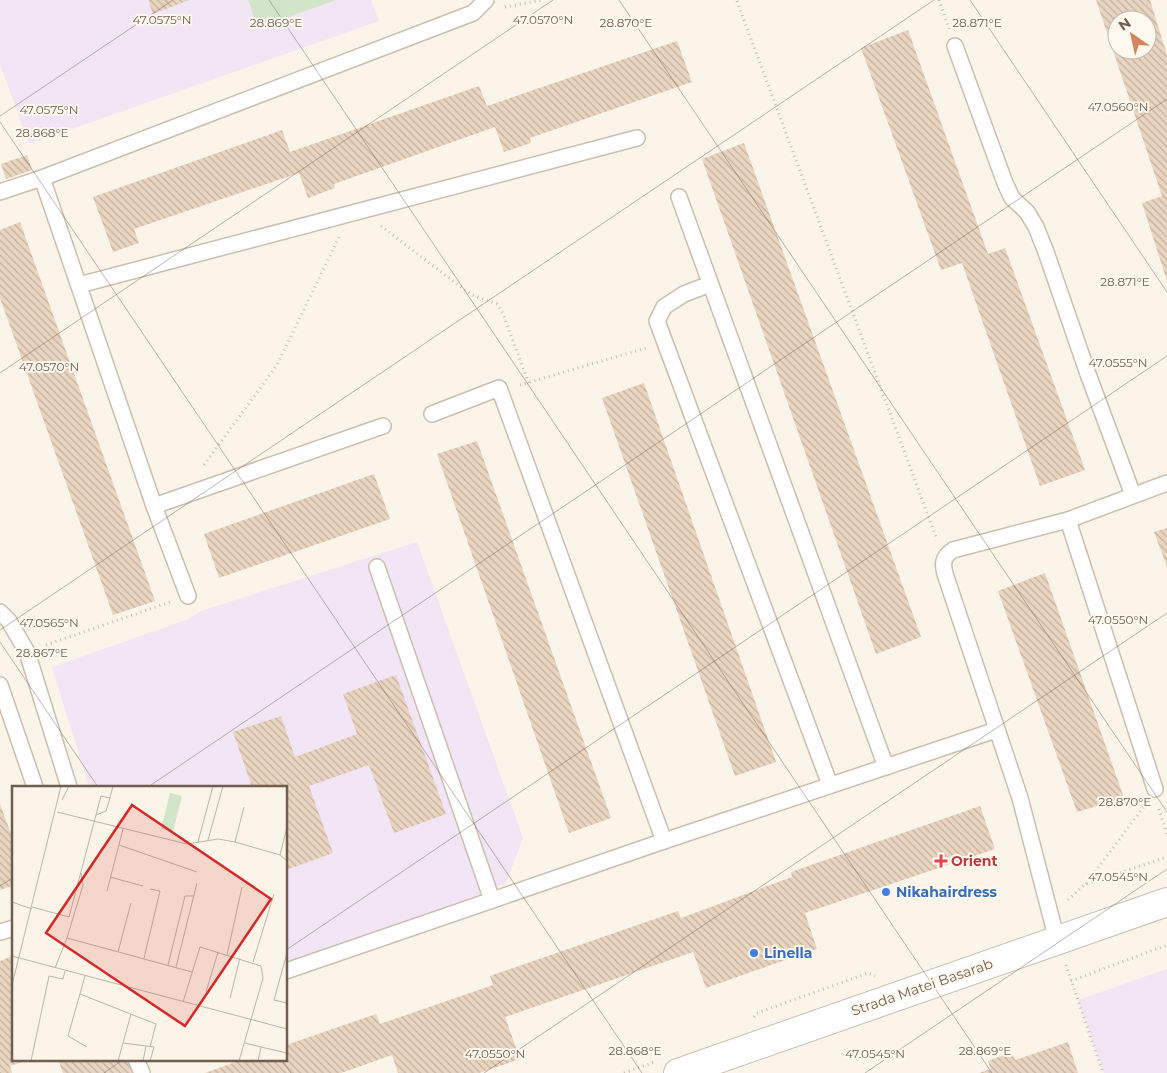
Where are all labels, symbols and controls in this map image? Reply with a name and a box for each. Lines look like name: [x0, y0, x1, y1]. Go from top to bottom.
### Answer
north arrow: [1107, 10, 1157, 60]
text: 47.0575°N: [133, 12, 192, 27]
text: 47.0570°N: [513, 12, 573, 27]
text: N: [1115, 14, 1134, 35]
text: 28.869°E: [250, 15, 302, 30]
text: 28.870°E: [600, 15, 652, 30]
text: 28.871°E: [952, 15, 1002, 30]
text: 47.0560°N: [1088, 99, 1148, 114]
text: 47.0575°N: [20, 102, 79, 117]
text: 28.868°E: [16, 125, 68, 140]
text: 28.871°E: [1100, 274, 1150, 289]
text: 47.0555°N: [1089, 355, 1148, 370]
text: 47.0570°N: [19, 359, 79, 374]
text: 47.0550°N: [1088, 612, 1148, 627]
text: 47.0565°N: [19, 615, 79, 630]
text: 28.867°E: [16, 645, 68, 660]
inset map: [12, 786, 288, 1060]
text: 28.870°E: [1099, 794, 1151, 809]
place label: Orient: [951, 852, 998, 870]
marker: Orient: [935, 855, 947, 867]
text: 47.0545°N: [1088, 869, 1148, 884]
place label: Nikahairdress: [896, 883, 998, 901]
marker: Nikahairdress: [880, 886, 892, 898]
place label: Linella: [764, 944, 812, 962]
marker: Linella: [748, 947, 760, 959]
street label: Strada Matei Basarab: [849, 954, 995, 1020]
text: 28.868°E: [609, 1043, 661, 1058]
text: 28.869°E: [959, 1043, 1011, 1058]
text: 47.0550°N: [465, 1046, 525, 1061]
text: 47.0545°N: [845, 1046, 905, 1061]

